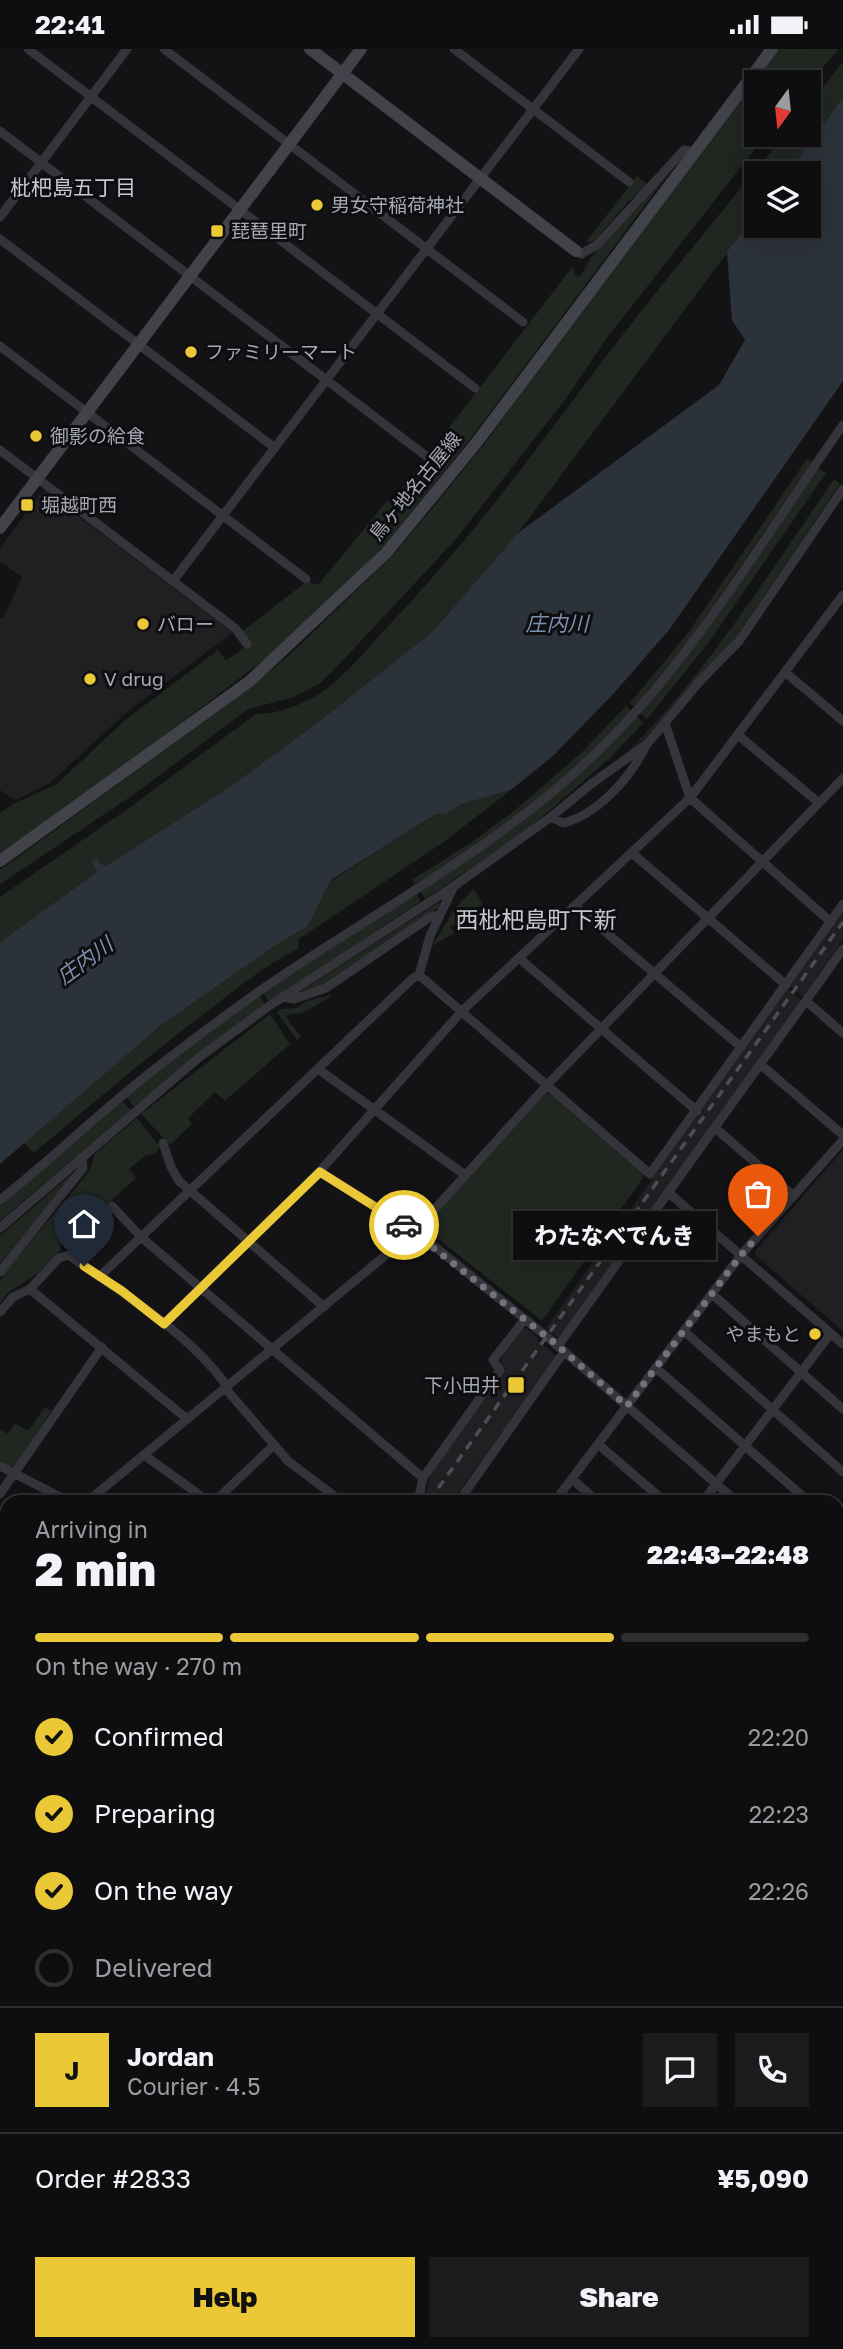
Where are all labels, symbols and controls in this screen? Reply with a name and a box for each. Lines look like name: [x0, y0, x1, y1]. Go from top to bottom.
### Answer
text: 22:41: [35, 9, 105, 40]
north arrow: [744, 70, 821, 147]
map controls: [744, 70, 821, 238]
button: layers: [744, 161, 821, 238]
district label: 枇杷島五丁目: [10, 174, 136, 200]
place label: 男女守稲荷神社: [331, 193, 464, 216]
marker: 男女守稲荷神社: [309, 197, 325, 213]
place label: 琵琶里町: [231, 219, 307, 242]
marker: 琵琶里町: [209, 223, 225, 239]
place label: ファミリーマート: [205, 340, 357, 363]
marker: ファミリーマート: [183, 344, 199, 360]
place label: 御影の給食: [50, 424, 145, 447]
street label: 鳥ヶ地名古屋線: [364, 427, 465, 545]
marker: 御影の給食: [28, 428, 44, 444]
place label: 堀越町西: [41, 493, 117, 516]
marker: 堀越町西: [19, 497, 35, 513]
water label: 庄内川: [526, 610, 590, 636]
place label: バロー: [157, 612, 214, 635]
marker: バロー: [135, 616, 151, 632]
place label: V drug: [104, 667, 164, 690]
marker: V drug: [82, 671, 98, 687]
district label: 西枇杷島町下新: [456, 905, 617, 933]
water label: 庄内川: [51, 930, 119, 989]
pin: [728, 1164, 788, 1236]
icon: bag: [739, 1175, 777, 1213]
courier: [369, 1190, 439, 1260]
pin: [54, 1194, 114, 1266]
icon: home: [65, 1205, 103, 1243]
icon: car: [385, 1206, 423, 1244]
callout: わたなべでんき: [513, 1211, 716, 1261]
text: わたなべでんき: [534, 1221, 695, 1249]
place label: やまもと: [725, 1322, 801, 1345]
marker: やまもと: [807, 1326, 823, 1342]
place label: 下小田井: [424, 1373, 500, 1396]
marker: 下小田井: [506, 1375, 526, 1395]
text: Arriving in: [35, 1515, 148, 1543]
text: 22:43–22:48: [647, 1539, 809, 1570]
text: 2 min: [35, 1541, 156, 1596]
text: On the way · 270 m: [35, 1652, 242, 1680]
icon: check: [35, 1718, 73, 1756]
text: Confirmed: [94, 1721, 224, 1752]
text: 22:20: [748, 1723, 809, 1751]
icon: check: [35, 1795, 73, 1833]
text: Preparing: [94, 1798, 216, 1829]
text: 22:23: [749, 1800, 809, 1828]
icon: check: [35, 1872, 73, 1910]
text: On the way: [94, 1875, 233, 1906]
text: 22:26: [748, 1877, 809, 1905]
text: Delivered: [94, 1952, 213, 1983]
button: chat: [643, 2033, 717, 2107]
button: phone: [735, 2033, 809, 2107]
text: Jordan: [127, 2041, 214, 2072]
text: J: [65, 2055, 79, 2086]
text: Courier · 4.5: [127, 2072, 260, 2100]
text: Order #2833: [35, 2163, 191, 2194]
text: ¥5,090: [717, 2163, 809, 2194]
button: Help: [35, 2257, 415, 2337]
button: Share: [429, 2257, 809, 2337]

